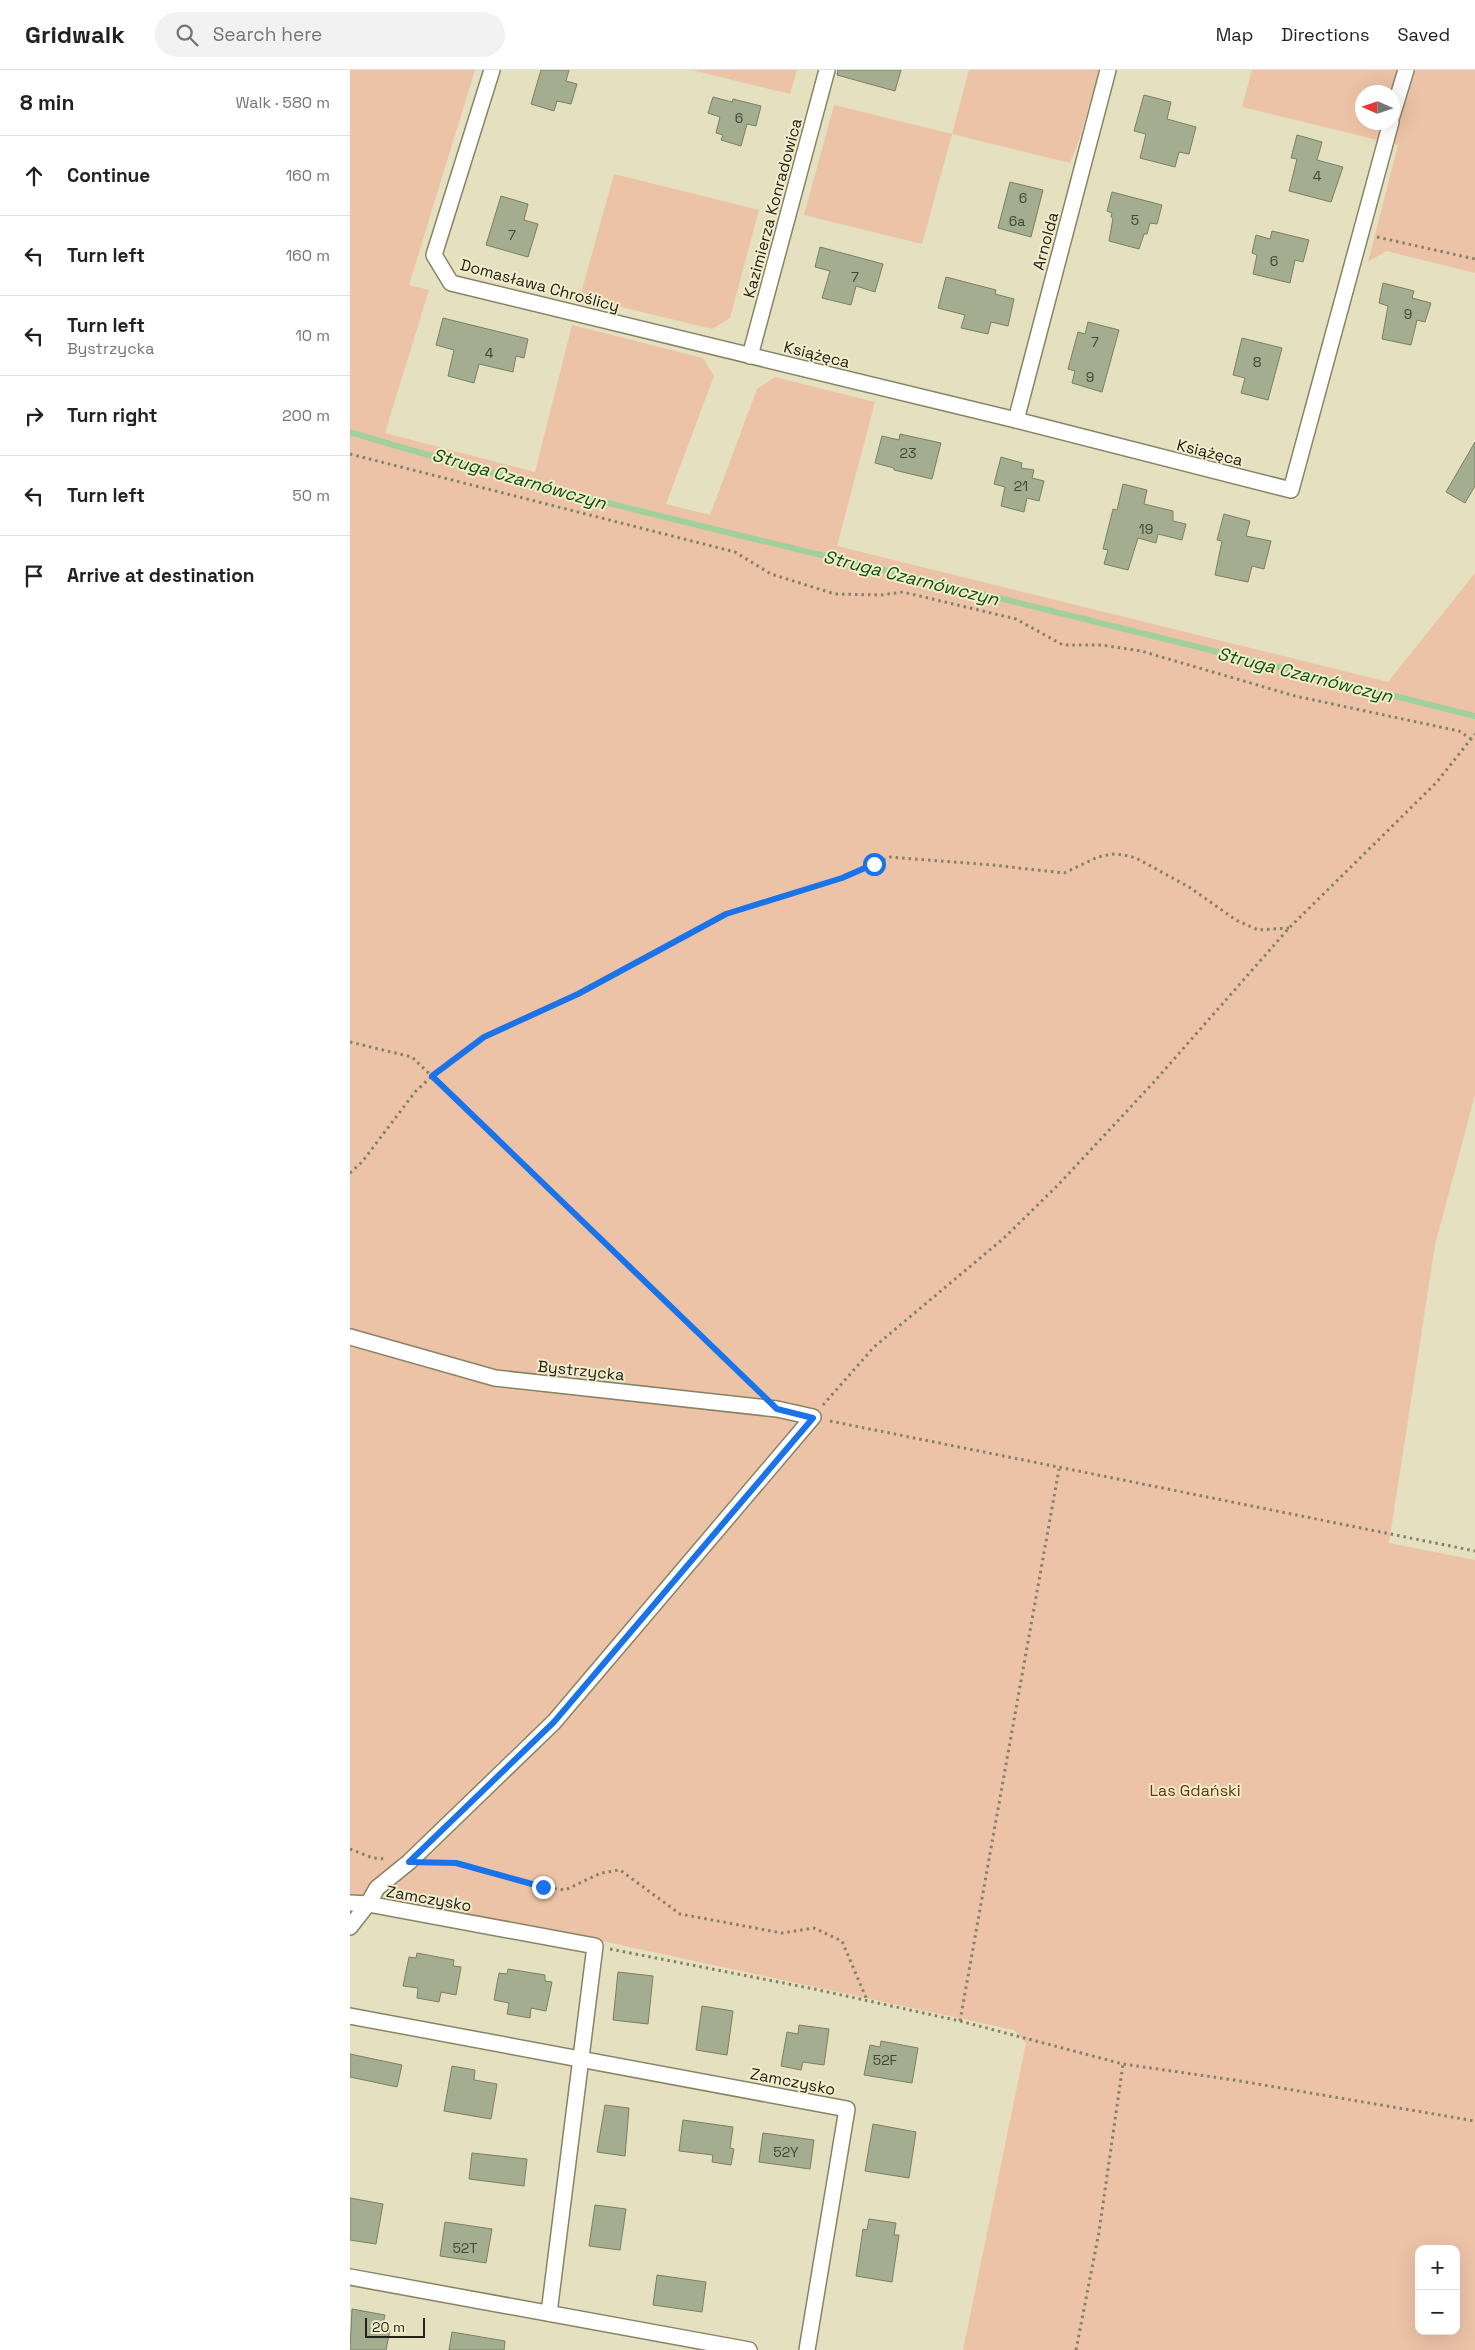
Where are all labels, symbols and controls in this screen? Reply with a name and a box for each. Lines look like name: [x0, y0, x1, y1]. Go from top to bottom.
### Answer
search box: [155, 12, 505, 57]
text: Gridwalk: [25, 19, 125, 50]
icon: search: [173, 21, 201, 49]
text: Search here: [213, 22, 322, 47]
text: Map: [1216, 23, 1253, 46]
text: Directions: [1281, 23, 1370, 46]
text: Saved: [1398, 23, 1450, 46]
north arrow: [1355, 85, 1400, 130]
text: 8 min: [20, 89, 74, 116]
text: Walk · 580 m: [236, 92, 330, 113]
house number: 6: [735, 109, 743, 127]
street label: Kazimierza Konradowica: [738, 116, 807, 300]
icon: ahead: [20, 162, 48, 190]
text: Continue: [67, 163, 150, 188]
text: 160 m: [285, 165, 330, 186]
house number: 4: [1313, 167, 1322, 185]
house number: 6: [1019, 189, 1027, 207]
street label: Arnolda: [1028, 210, 1063, 272]
house number: 5: [1131, 211, 1139, 229]
house number: 6a: [1009, 212, 1025, 230]
house number: 7: [508, 226, 516, 244]
icon: left: [20, 242, 48, 270]
text: Turn left: [67, 243, 145, 268]
text: 160 m: [285, 245, 330, 266]
house number: 6: [1270, 252, 1278, 270]
street label: Domasława Chroślicy: [458, 254, 622, 317]
house number: 7: [851, 268, 859, 286]
house number: 9: [1404, 305, 1412, 323]
text: Turn left: [67, 313, 145, 338]
icon: left: [20, 322, 48, 350]
text: 10 m: [295, 325, 330, 346]
house number: 7: [1091, 333, 1099, 351]
street label: Książęca: [782, 336, 852, 373]
text: Bystrzycka: [67, 338, 154, 359]
house number: 4: [485, 344, 494, 362]
house number: 8: [1253, 353, 1262, 371]
house number: 9: [1086, 368, 1094, 386]
icon: right: [20, 402, 48, 430]
text: Turn right: [67, 403, 157, 428]
text: 200 m: [282, 405, 330, 426]
street label: Książęca: [1175, 434, 1245, 471]
water label: Struga Czarnówczyn: [430, 443, 610, 515]
house number: 23: [900, 444, 916, 462]
house number: 21: [1014, 477, 1028, 495]
icon: left: [20, 482, 48, 510]
text: Turn left: [67, 483, 145, 508]
text: 50 m: [292, 485, 330, 506]
house number: 19: [1139, 520, 1153, 538]
water label: Struga Czarnówczyn: [821, 545, 1002, 611]
icon: arrive: [20, 562, 48, 590]
text: Arrive at destination: [67, 563, 255, 588]
water label: Struga Czarnówczyn: [1215, 642, 1396, 708]
route start: [863, 853, 886, 876]
street label: Bystrzycka: [536, 1355, 625, 1386]
park label: Las Gdański: [1149, 1780, 1241, 1801]
route end: [532, 1876, 555, 1899]
street label: Zamczysko: [385, 1881, 473, 1916]
house number: 52F: [873, 2051, 898, 2069]
street label: Zamczysko: [749, 2063, 837, 2100]
house number: 52Y: [773, 2143, 799, 2161]
house number: 52T: [453, 2239, 477, 2257]
map controls: [1415, 2245, 1460, 2335]
button: +: [1415, 2245, 1460, 2290]
button: −: [1415, 2290, 1460, 2335]
scale bar: [365, 2315, 425, 2338]
text: 20 m: [372, 2318, 405, 2336]

